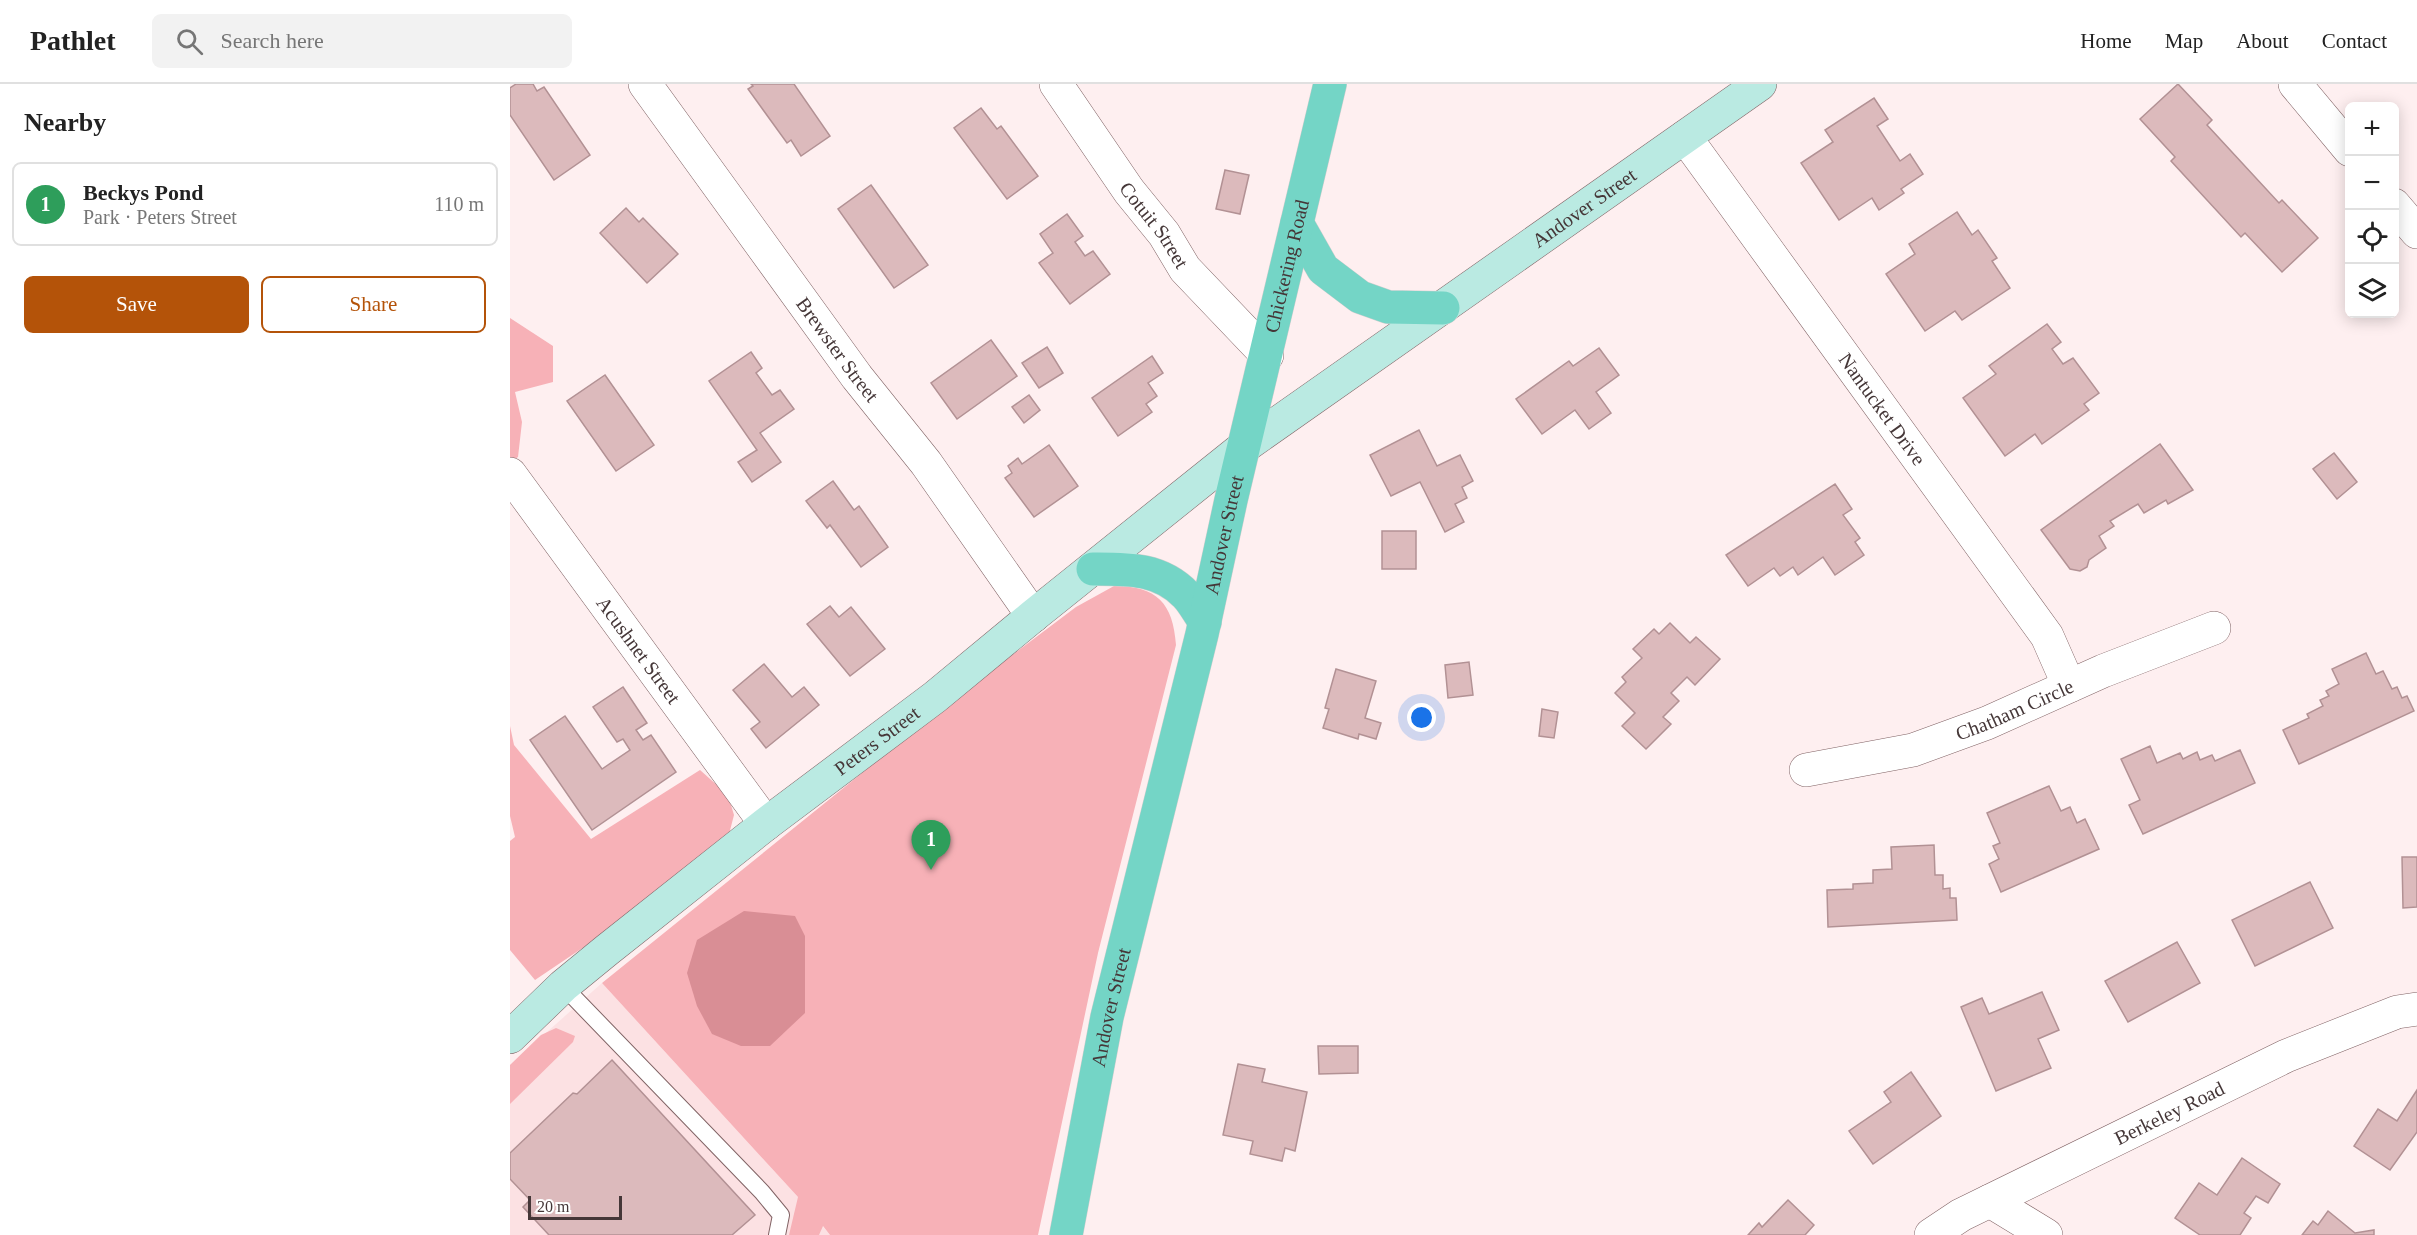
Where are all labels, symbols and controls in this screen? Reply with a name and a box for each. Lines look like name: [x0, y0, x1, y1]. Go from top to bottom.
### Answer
search box: [152, 14, 572, 68]
text: Pathlet: [30, 25, 116, 56]
icon: search: [173, 25, 206, 58]
text: Search here: [221, 28, 324, 53]
text: Home: [2080, 29, 2132, 53]
text: Map: [2165, 29, 2203, 53]
text: About: [2236, 29, 2289, 53]
text: Contact: [2322, 29, 2387, 53]
map controls: [2345, 102, 2399, 318]
button: +: [2345, 102, 2399, 156]
text: Nearby: [24, 108, 106, 137]
button: −: [2345, 156, 2399, 210]
street label: Andover Street: [1528, 163, 1641, 252]
street label: Cotuit Street: [1115, 178, 1193, 273]
text: Beckys Pond: [83, 180, 203, 205]
text: 1: [41, 193, 51, 215]
text: 110 m: [434, 193, 484, 215]
street label: Chickering Road: [1260, 197, 1313, 335]
text: Park · Peters Street: [83, 206, 237, 228]
button: locate: [2345, 210, 2399, 264]
button: layers: [2345, 264, 2399, 318]
button: Save: [24, 276, 249, 333]
button: Share: [261, 276, 486, 333]
street label: Brewster Street: [792, 293, 884, 406]
street label: Nantucket Drive: [1834, 349, 1930, 469]
street label: Andover Street: [1200, 472, 1248, 597]
street label: Acushnet Street: [592, 592, 685, 708]
street label: Chatham Circle: [1953, 675, 2077, 745]
street label: Peters Street: [830, 701, 924, 780]
your location: [1407, 703, 1436, 732]
pin: 1: [912, 820, 950, 870]
street label: Andover Street: [1087, 945, 1135, 1069]
street label: Berkeley Road: [2111, 1077, 2228, 1149]
scale bar: [528, 1193, 622, 1220]
text: 20 m: [537, 1198, 569, 1215]

